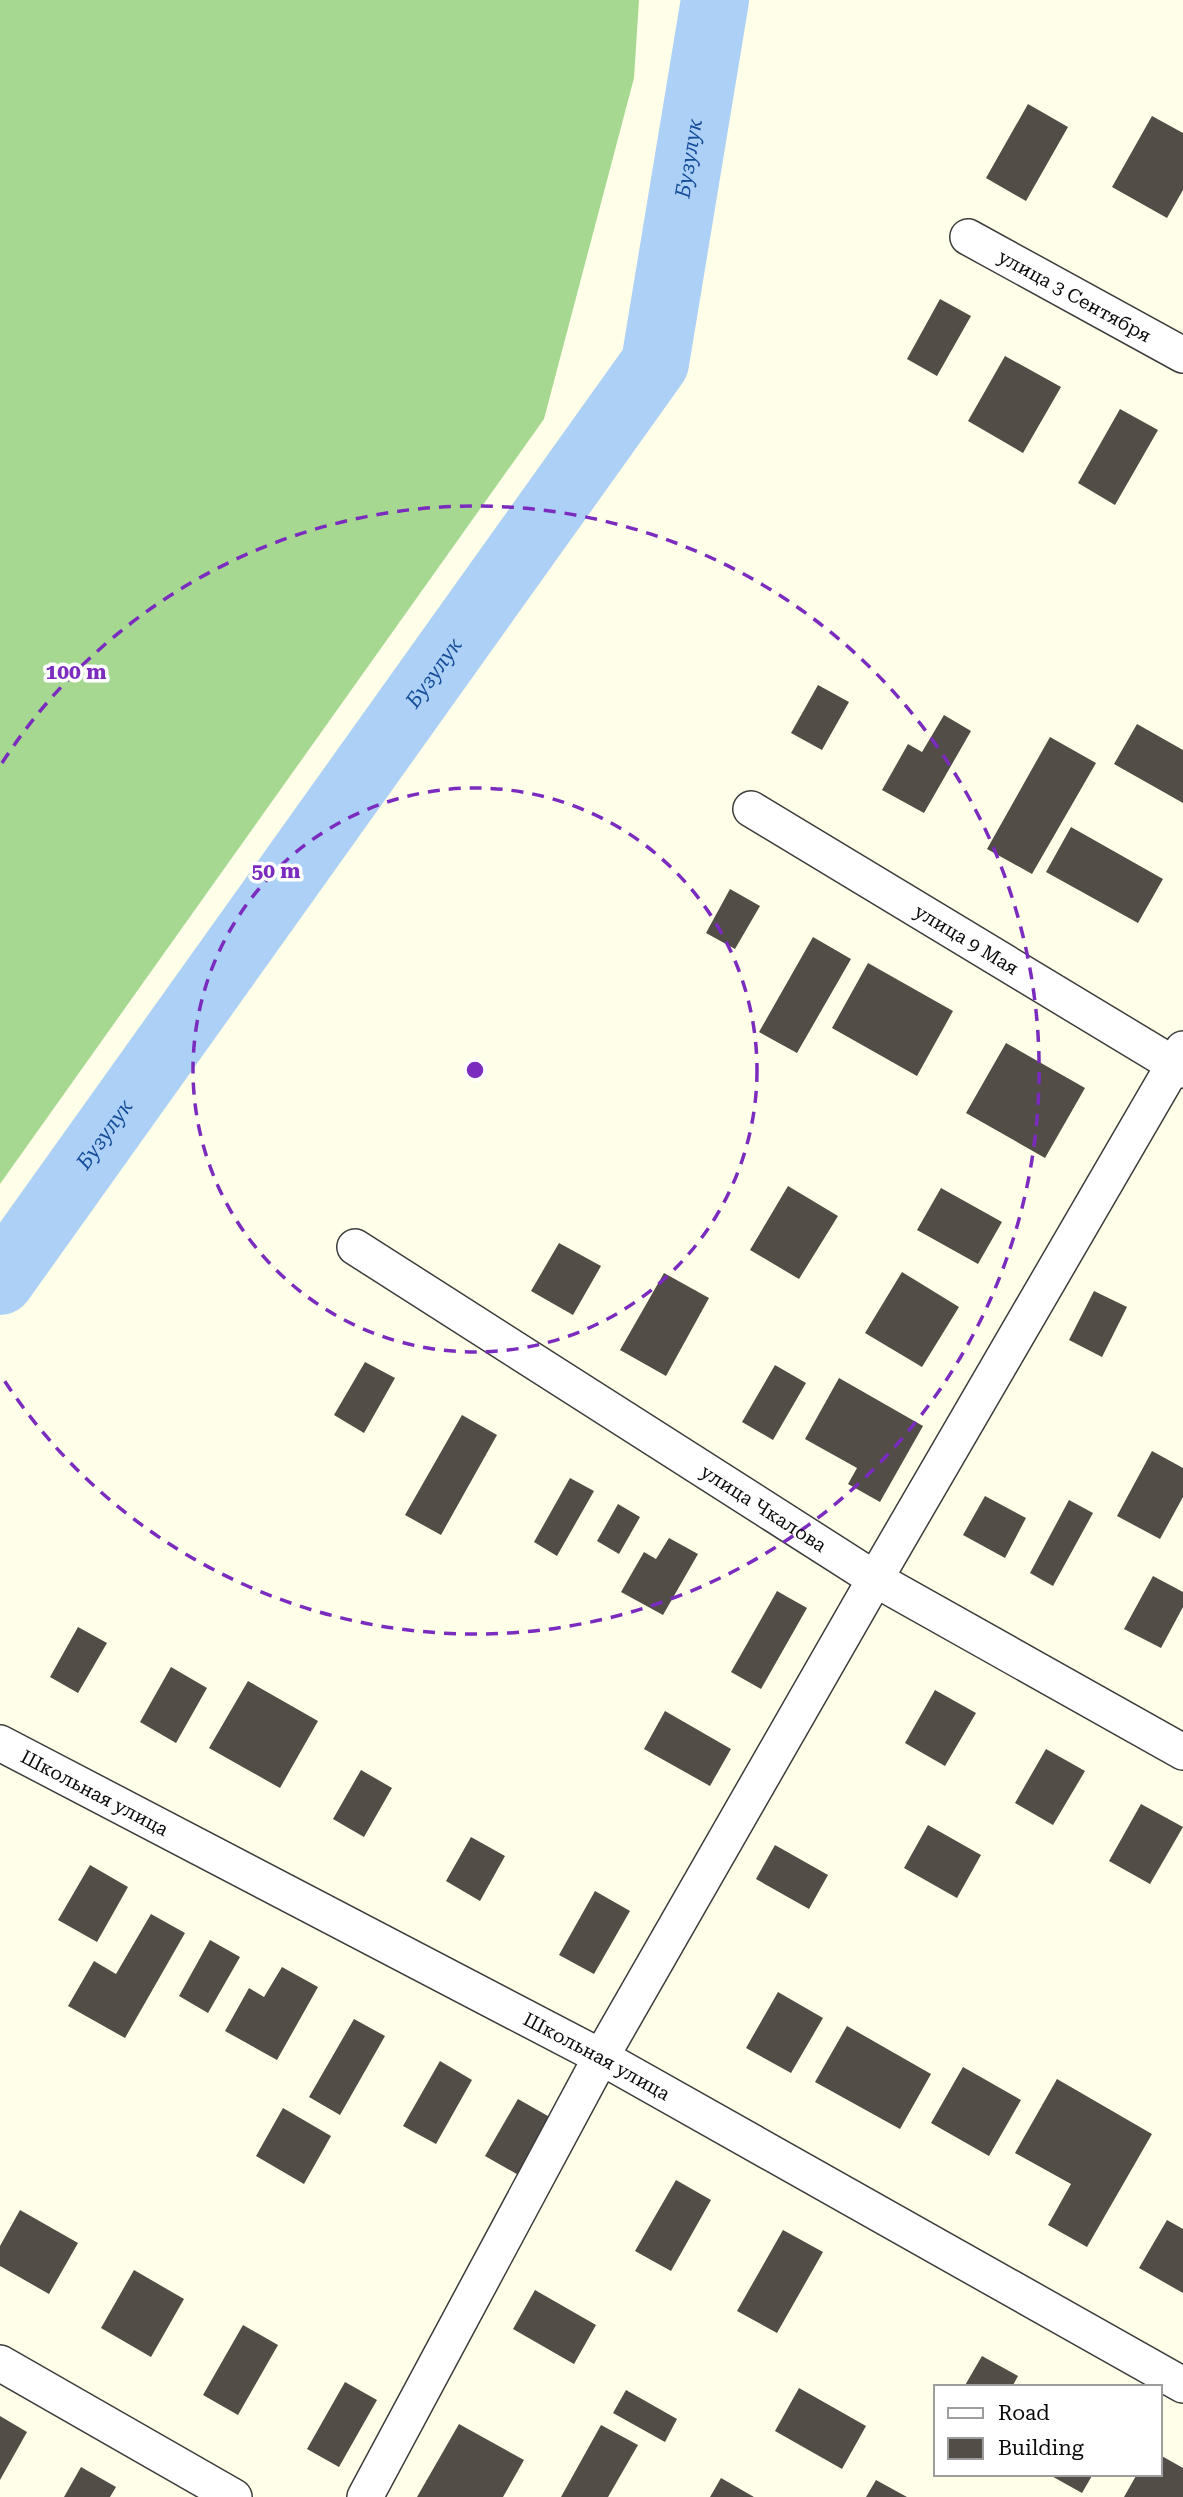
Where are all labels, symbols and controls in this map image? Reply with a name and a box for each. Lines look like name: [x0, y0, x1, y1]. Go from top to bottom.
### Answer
water label: Бузулук: [670, 117, 707, 201]
street label: улица 3 Сентября: [994, 244, 1156, 347]
water label: Бузулук: [400, 633, 467, 713]
text: 100 m: [46, 660, 106, 684]
text: 50 m: [251, 859, 301, 883]
street label: улица 9 Мая: [911, 899, 1023, 980]
centre of rings: [463, 1058, 487, 1082]
water label: Бузулук: [71, 1095, 138, 1175]
street label: улица Чкалова: [697, 1459, 832, 1557]
street label: Школьная улица: [17, 1745, 173, 1841]
street label: Школьная улица: [520, 2007, 675, 2105]
legend: [934, 2385, 1162, 2476]
text: Road: [998, 2401, 1050, 2425]
text: Building: [998, 2436, 1084, 2460]

